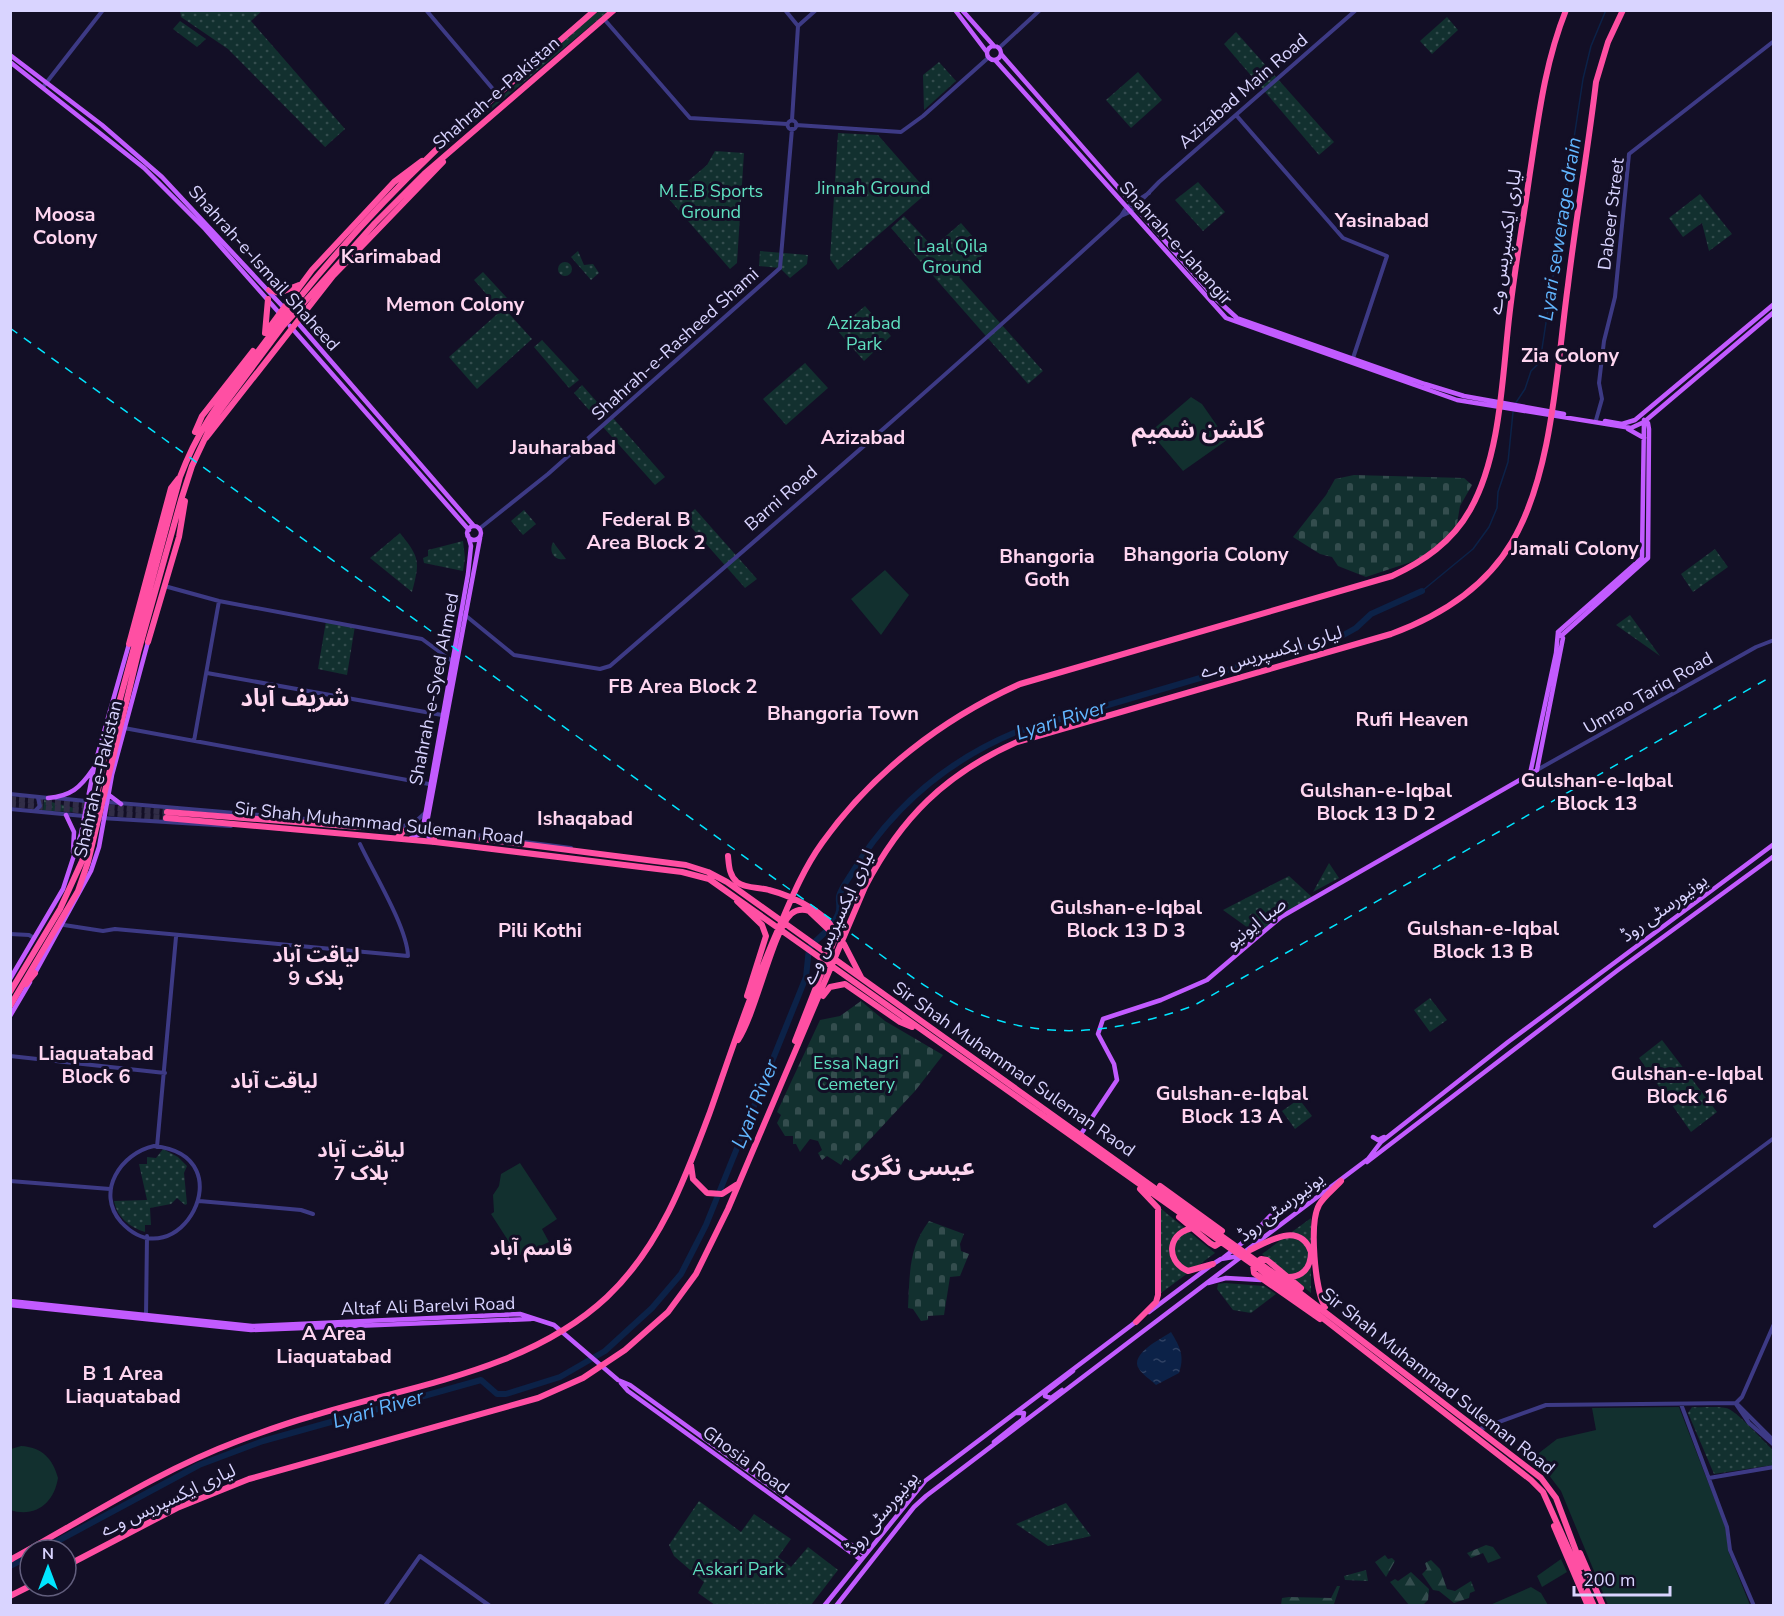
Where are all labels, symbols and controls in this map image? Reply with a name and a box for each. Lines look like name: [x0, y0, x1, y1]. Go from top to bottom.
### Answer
street label: Azizabad Main Road: [1173, 28, 1313, 154]
street label: Shahrah-e-Pakistan: [427, 31, 565, 155]
water label: Lyari sewerage drain: [1532, 135, 1588, 323]
street label: Dabeer Street: [1592, 156, 1630, 271]
street label: لیاری ایکسپریس وے: [1483, 168, 1527, 316]
park label: Jinnah Ground: [814, 176, 931, 200]
street label: Shahrah-e-Jahangir: [1114, 176, 1238, 310]
park label: M.E.B Sports Ground: [659, 179, 763, 224]
street label: Shahrah-e-Ismail Shaheed: [183, 180, 345, 356]
district label: Moosa Colony: [33, 201, 98, 251]
district label: Yasinabad: [1334, 207, 1429, 234]
park label: Laal Qila Ground: [916, 234, 988, 279]
district label: Karimabad: [341, 243, 441, 270]
street label: Shahrah-e-Rasheed Shami: [586, 262, 764, 426]
district label: Memon Colony: [386, 291, 525, 318]
park label: Azizabad Park: [827, 311, 901, 356]
district label: Zia Colony: [1521, 342, 1619, 369]
district label: گلشن شمیم: [1132, 414, 1266, 447]
district label: Azizabad: [821, 424, 905, 451]
district label: Jauharabad: [509, 434, 616, 461]
street label: Barni Road: [740, 460, 822, 536]
district label: Federal B Area Block 2: [587, 506, 705, 556]
district label: Jamali Colony: [1510, 535, 1639, 562]
district label: Bhangoria Colony: [1123, 541, 1289, 568]
district label: Bhangoria Goth: [999, 543, 1095, 593]
street label: Shahrah-e-Syed Ahmed: [404, 591, 464, 787]
street label: لیاری ایکسپریس وے: [1197, 620, 1345, 684]
street label: Umrao Tariq Road: [1579, 646, 1717, 740]
district label: FB Area Block 2: [608, 673, 758, 700]
district label: شريف آباد: [241, 682, 349, 714]
water label: Lyari River: [1012, 693, 1111, 747]
street label: Shahrah-e-Pakistan: [68, 698, 128, 860]
district label: Bhangoria Town: [767, 700, 919, 727]
district label: Rufi Heaven: [1356, 706, 1468, 733]
district label: Gulshan-e-Iqbal Block 13: [1521, 767, 1674, 817]
district label: Gulshan-e-Iqbal Block 13 D 2: [1300, 777, 1453, 827]
street label: Sir Shah Muhammad Suleman Road: [233, 796, 525, 850]
district label: Ishaqabad: [537, 805, 633, 832]
street label: لیاری ایکسپریس وے: [796, 845, 880, 989]
street label: یونیورسٹی روڈ: [1616, 868, 1712, 948]
street label: صبا ایونیو: [1221, 892, 1291, 954]
district label: Gulshan-e-Iqbal Block 13 D 3: [1050, 894, 1203, 944]
district label: Gulshan-e-Iqbal Block 13 B: [1407, 915, 1560, 965]
district label: Pili Kothi: [498, 917, 582, 944]
district label: لیاقت آباد بلاک 9: [272, 942, 360, 992]
street label: Sir Shah Muhammad Suleman Raod: [888, 976, 1140, 1162]
district label: Liaquatabad Block 6: [38, 1040, 154, 1090]
park label: Essa Nagri Cemetery: [813, 1051, 899, 1096]
water label: Lyari River: [725, 1055, 785, 1152]
district label: Gulshan-e-Iqbal Block 16: [1611, 1060, 1764, 1110]
district label: لیاقت آباد: [230, 1068, 318, 1095]
district label: Gulshan-e-Iqbal Block 13 A: [1156, 1080, 1309, 1130]
district label: لیاقت آباد بلاک 7: [317, 1137, 405, 1187]
district label: عیسی نگری: [851, 1151, 975, 1183]
street label: یونیورسٹی روڈ: [1233, 1167, 1329, 1247]
district label: قاسم آباد: [490, 1235, 572, 1263]
street label: Sir Shah Muhammad Suleman Road: [1316, 1282, 1560, 1480]
street label: Altaf Ali Barelvi Road: [340, 1291, 516, 1321]
district label: A Area Liaquatabad: [276, 1320, 392, 1370]
district label: B 1 Area Liaquatabad: [65, 1360, 181, 1410]
water label: Lyari River: [329, 1383, 428, 1435]
street label: Ghosia Road: [698, 1420, 794, 1500]
street label: لیاری ایکسپریس وے: [96, 1458, 240, 1542]
street label: یونیورسٹی روڈ: [840, 1466, 924, 1560]
north arrow: [18, 1538, 78, 1598]
text: N: [42, 1543, 54, 1565]
park label: Askari Park: [692, 1557, 785, 1581]
scale bar: [1574, 1559, 1670, 1597]
text: 200 m: [1583, 1568, 1635, 1592]

